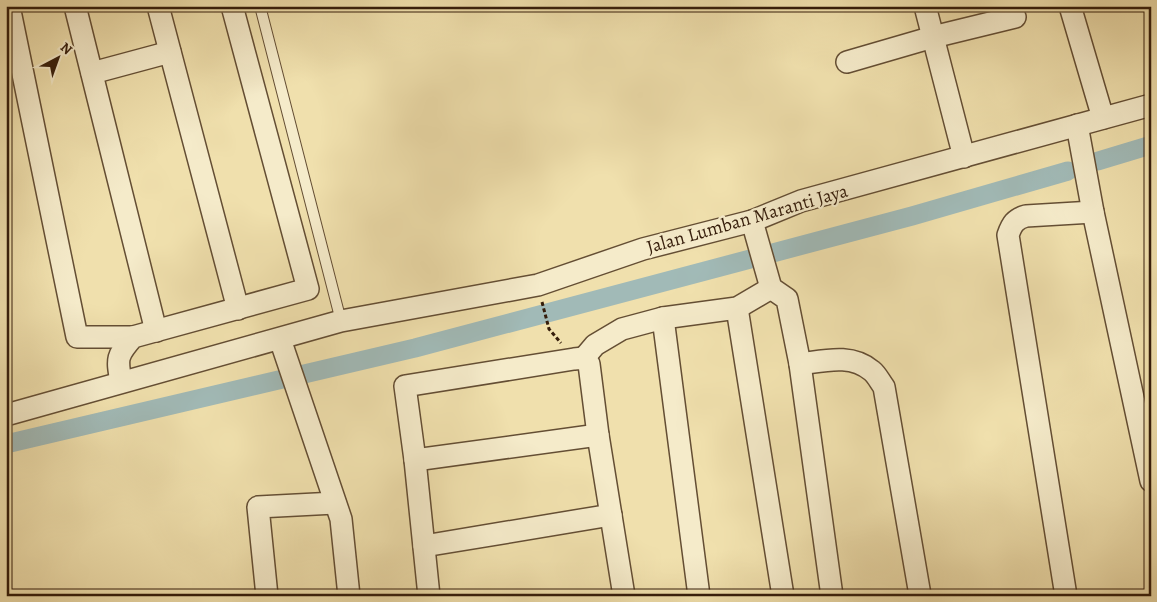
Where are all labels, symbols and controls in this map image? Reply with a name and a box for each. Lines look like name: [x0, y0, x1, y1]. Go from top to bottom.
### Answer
north arrow: [32, 32, 82, 82]
text: N: [56, 38, 76, 59]
street label: Jalan Lumban Maranti Jaya: [644, 178, 851, 260]

